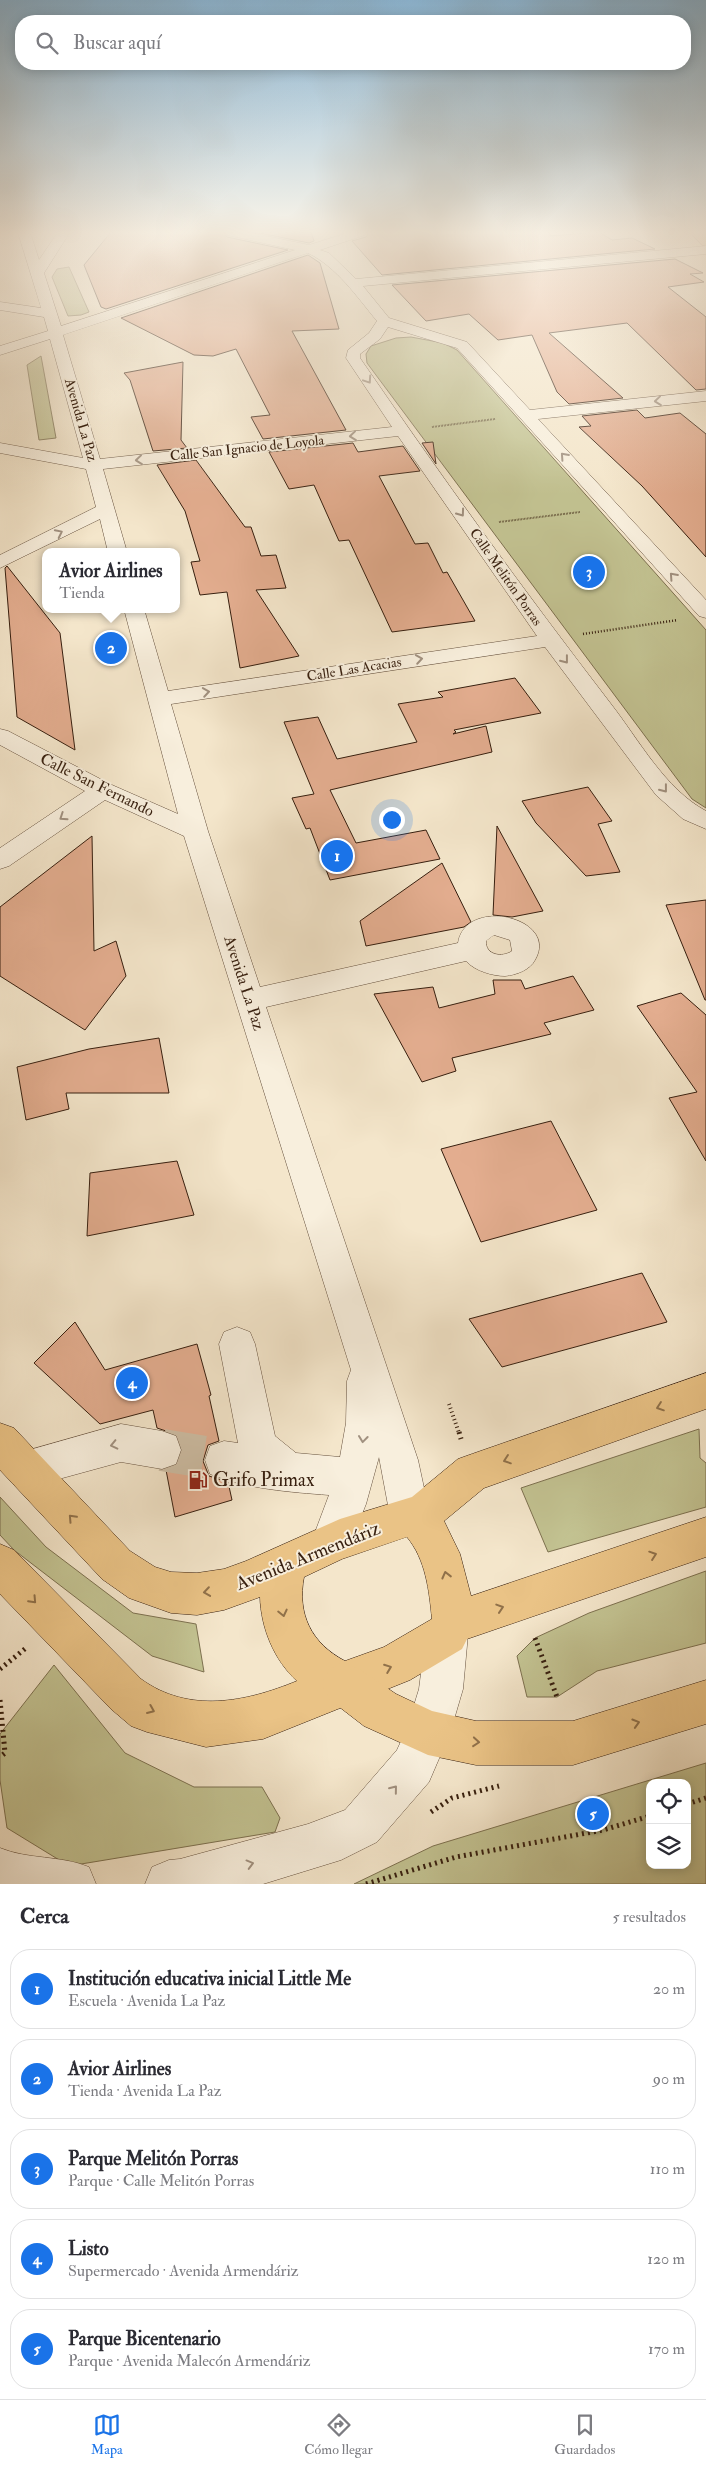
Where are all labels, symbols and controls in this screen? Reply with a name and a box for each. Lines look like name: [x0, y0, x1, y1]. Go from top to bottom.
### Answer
search box: [15, 15, 691, 70]
icon: search: [33, 29, 61, 57]
text: Buscar aquí: [73, 31, 161, 55]
one-way arrow: [362, 374, 371, 384]
street label: Avenida La Paz: [61, 375, 101, 464]
one-way arrow: [653, 395, 661, 406]
one-way arrow: [349, 430, 357, 441]
street label: Calle San Ignacio de Loyola: [169, 431, 325, 466]
one-way arrow: [561, 452, 570, 461]
one-way arrow: [135, 454, 143, 465]
one-way arrow: [455, 507, 464, 517]
street label: Calle Melitón Porras: [466, 525, 546, 629]
one-way arrow: [54, 529, 63, 539]
popup: [42, 548, 180, 613]
pin: 3: [573, 553, 605, 591]
text: Avior Airlines: [59, 559, 163, 583]
one-way arrow: [670, 572, 679, 581]
text: Tienda: [59, 583, 105, 603]
pin: 2: [95, 629, 127, 667]
street label: Calle Las Acacias: [305, 653, 403, 685]
one-way arrow: [560, 654, 568, 663]
one-way arrow: [414, 655, 423, 665]
one-way arrow: [202, 687, 211, 697]
street label: Calle San Fernando: [37, 749, 158, 821]
one-way arrow: [659, 783, 667, 792]
your location: [379, 807, 405, 833]
one-way arrow: [59, 811, 69, 820]
pin: 1: [321, 837, 353, 875]
street label: Avenida La Paz: [219, 932, 269, 1033]
pin: 4: [116, 1364, 148, 1402]
one-way arrow: [656, 1401, 665, 1411]
one-way arrow: [358, 1435, 369, 1443]
one-way arrow: [110, 1439, 119, 1450]
one-way arrow: [503, 1454, 511, 1464]
place label: Grifo Primax: [213, 1468, 315, 1492]
fuel station icon: Grifo Primax: [187, 1469, 209, 1491]
one-way arrow: [69, 1515, 78, 1524]
street label: Avenida Armendáriz: [231, 1516, 384, 1596]
one-way arrow: [649, 1551, 657, 1561]
one-way arrow: [441, 1570, 452, 1579]
one-way arrow: [202, 1586, 210, 1597]
one-way arrow: [27, 1594, 36, 1603]
one-way arrow: [495, 1604, 503, 1614]
one-way arrow: [277, 1609, 288, 1618]
one-way arrow: [383, 1664, 392, 1674]
one-way arrow: [146, 1704, 155, 1715]
one-way arrow: [631, 1719, 639, 1729]
one-way arrow: [473, 1736, 481, 1747]
map controls: [646, 1779, 691, 1869]
button: locate: [646, 1779, 691, 1824]
one-way arrow: [388, 1786, 397, 1795]
pin: 5: [577, 1795, 609, 1833]
button: layers: [646, 1824, 691, 1869]
one-way arrow: [246, 1859, 255, 1870]
text: Cerca: [20, 1903, 69, 1930]
text: 5 resultados: [612, 1907, 686, 1927]
text: Institución educativa inicial Little Me: [68, 1967, 351, 1991]
text: 1: [34, 1979, 40, 1999]
text: 20 m: [653, 1979, 685, 1999]
text: Escuela · Avenida La Paz: [68, 1991, 225, 2011]
text: Avior Airlines: [68, 2057, 171, 2081]
text: 2: [33, 2069, 41, 2089]
text: 90 m: [653, 2069, 685, 2089]
text: Tienda · Avenida La Paz: [68, 2081, 221, 2101]
text: Parque Melitón Porras: [68, 2147, 238, 2171]
text: 3: [34, 2159, 40, 2179]
text: 110 m: [650, 2159, 685, 2179]
text: Parque · Calle Melitón Porras: [68, 2171, 254, 2191]
text: Listo: [68, 2237, 109, 2261]
text: 4: [33, 2249, 41, 2269]
text: 120 m: [647, 2249, 685, 2269]
text: Supermercado · Avenida Armendáriz: [68, 2261, 299, 2281]
text: Parque Bicentenario: [68, 2327, 221, 2351]
text: 5: [33, 2339, 41, 2359]
text: 170 m: [648, 2339, 685, 2359]
text: Parque · Avenida Malecón Armendáriz: [68, 2351, 310, 2371]
tab: Mapa: [91, 2411, 123, 2458]
tab: Cómo llegar: [304, 2411, 373, 2458]
tab: Guardados: [554, 2411, 615, 2458]

